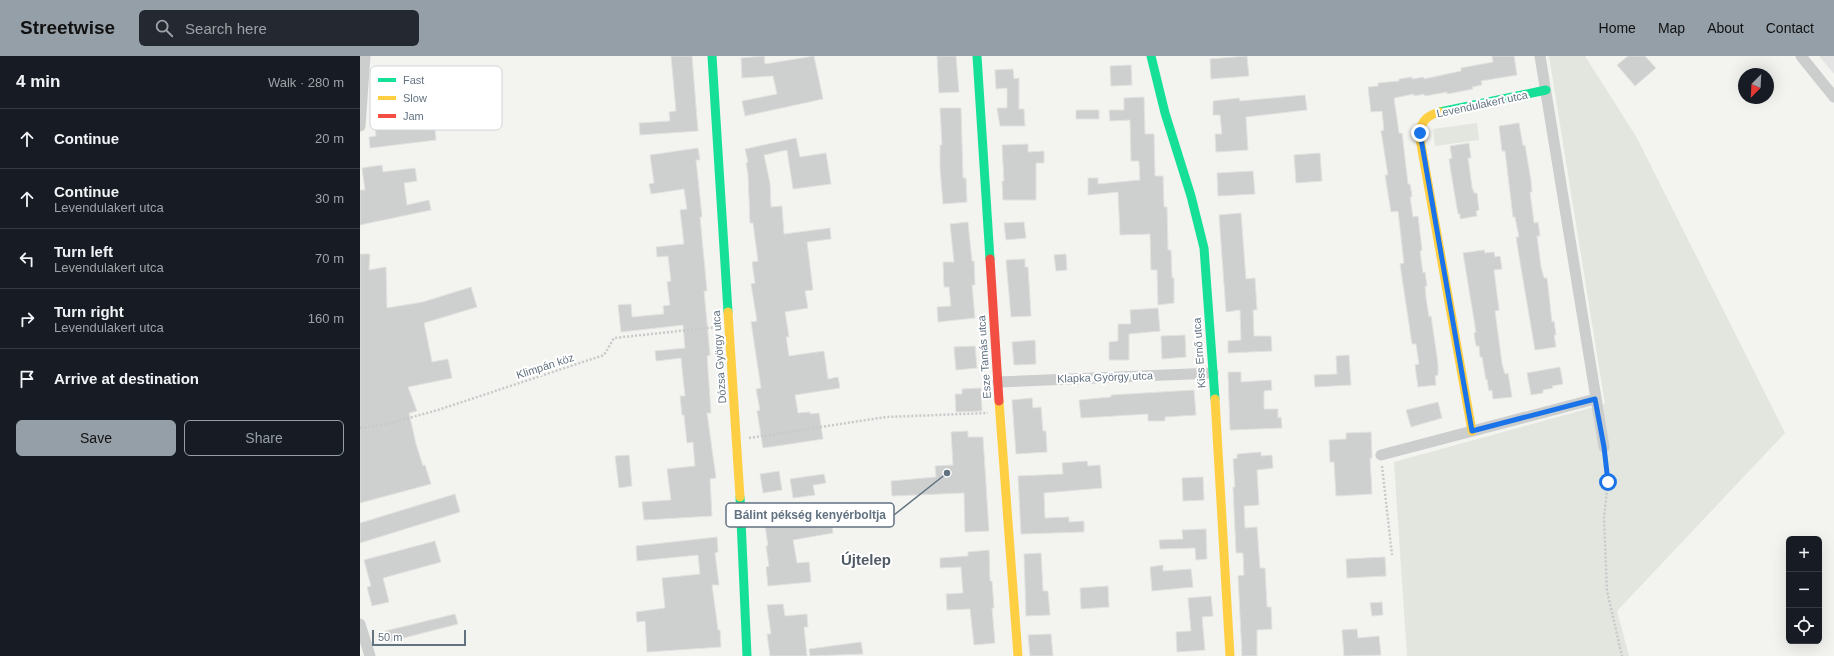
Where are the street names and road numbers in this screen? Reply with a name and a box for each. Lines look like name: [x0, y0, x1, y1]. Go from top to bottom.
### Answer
street label: Levendulakert utca: [1435, 88, 1530, 120]
street label: Dózsa György utca: [710, 309, 728, 404]
street label: Esze Tamás utca: [975, 314, 993, 399]
street label: Kiss Ernő utca: [1190, 316, 1207, 389]
street label: Klimpán köz: [515, 351, 575, 381]
street label: Klapka György utca: [1057, 369, 1154, 385]

